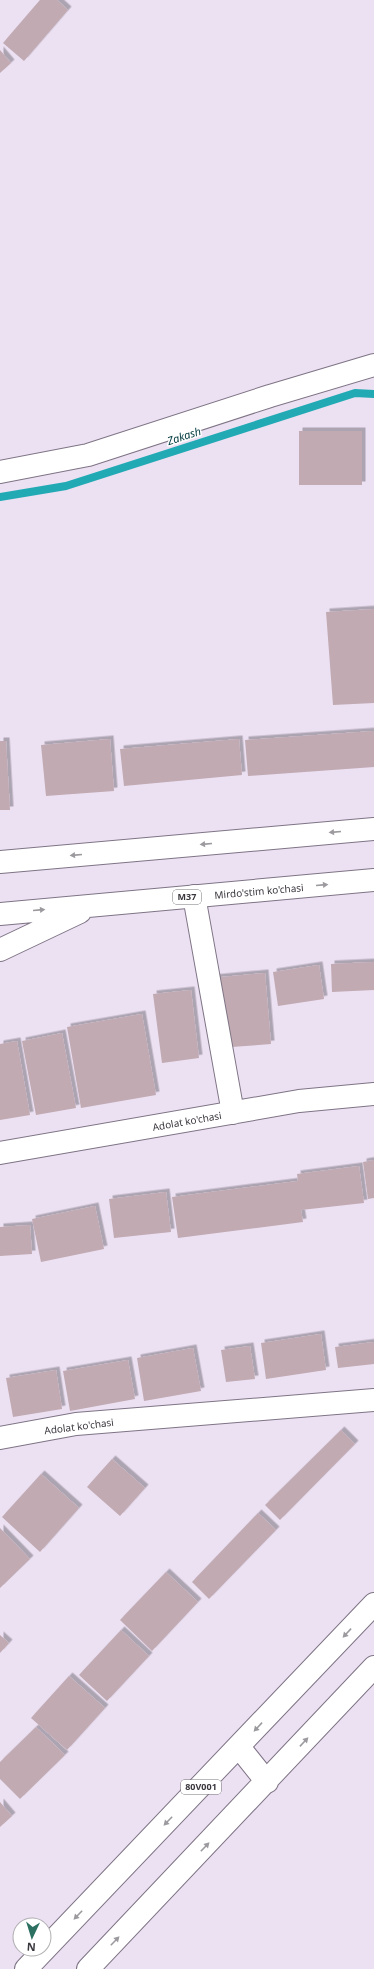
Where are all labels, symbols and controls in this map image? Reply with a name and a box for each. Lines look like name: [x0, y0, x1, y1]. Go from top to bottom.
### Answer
water label: Zakash: [164, 423, 203, 448]
one-way arrow: [329, 829, 341, 836]
one-way arrow: [200, 840, 212, 847]
one-way arrow: [70, 852, 82, 859]
street label: Mirdo'stim ko'chasi: [214, 880, 304, 902]
one-way arrow: [316, 881, 328, 888]
road number: M37: [173, 890, 201, 904]
one-way arrow: [33, 907, 45, 914]
street label: Adolat ko'chasi: [151, 1108, 223, 1134]
street label: Adolat ko'chasi: [43, 1415, 115, 1437]
one-way arrow: [342, 1628, 352, 1638]
one-way arrow: [253, 1722, 263, 1732]
one-way arrow: [299, 1737, 309, 1747]
road number: 80V001: [181, 1780, 221, 1794]
one-way arrow: [163, 1816, 173, 1826]
one-way arrow: [200, 1842, 210, 1852]
one-way arrow: [73, 1910, 83, 1920]
north arrow: [12, 1917, 52, 1957]
one-way arrow: [111, 1936, 120, 1946]
text: N: [26, 1940, 36, 1955]

